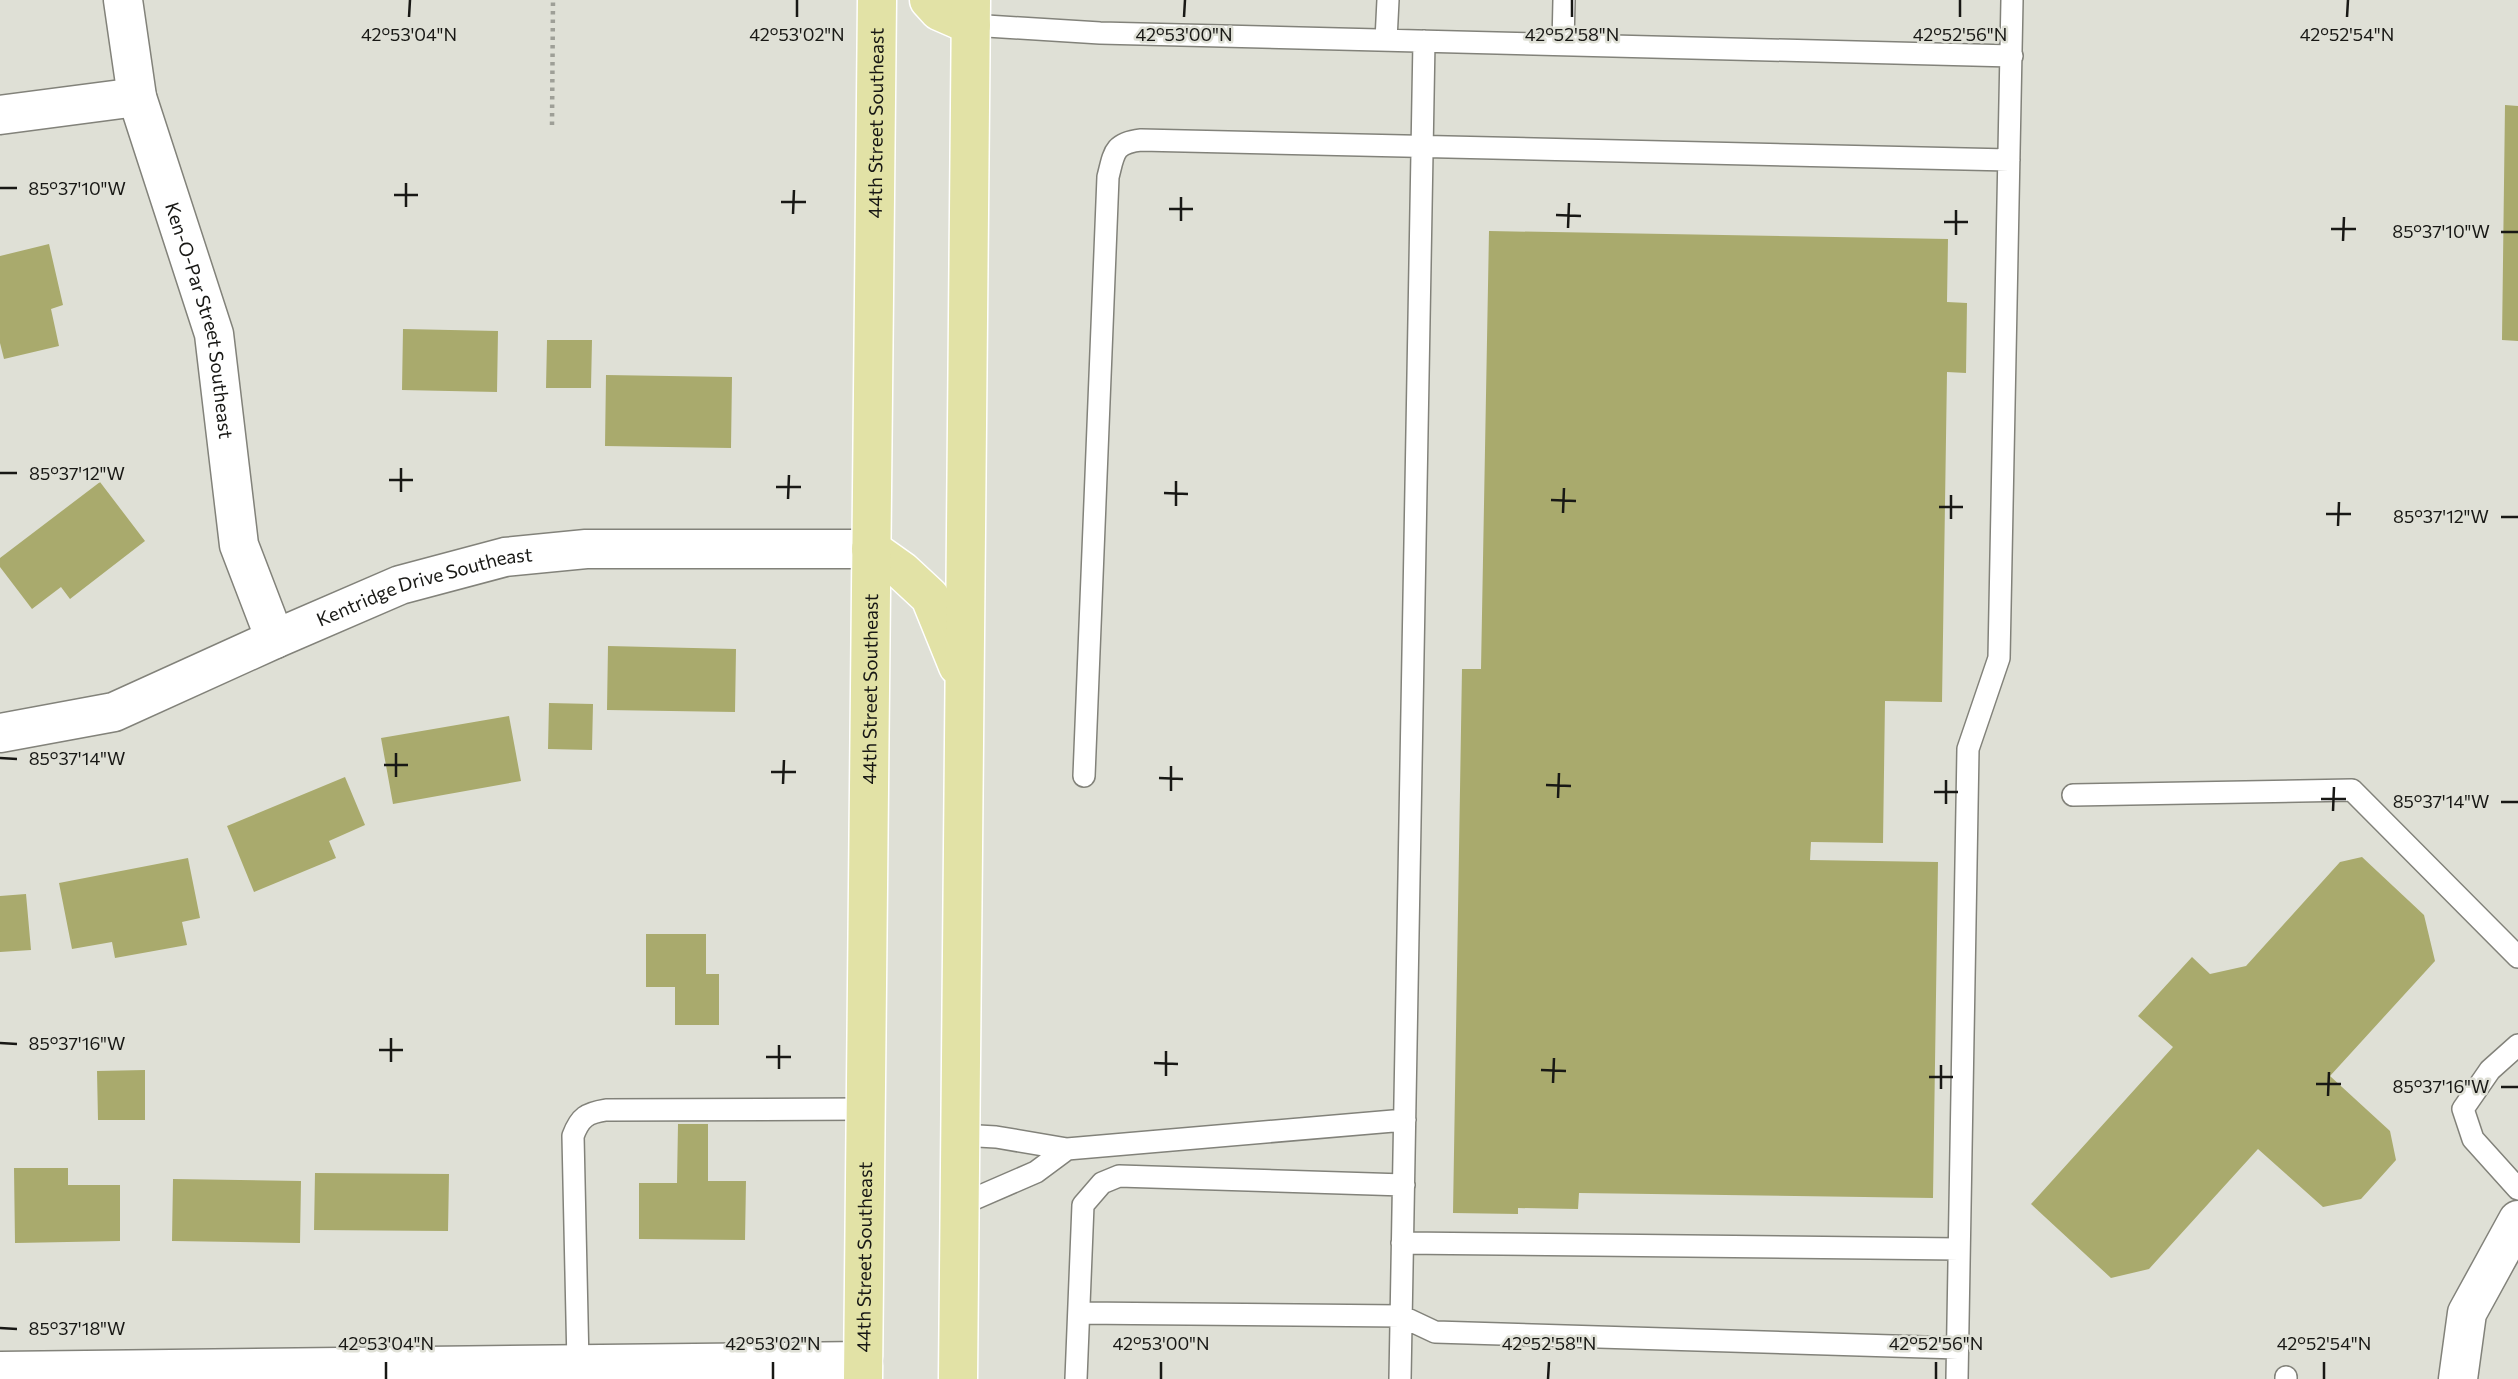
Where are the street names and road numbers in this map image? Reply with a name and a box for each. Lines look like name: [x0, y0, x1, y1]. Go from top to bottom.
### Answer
street label: 44th Street Southeast: [863, 27, 888, 219]
street label: Ken-O-Par Street Southeast: [161, 199, 238, 440]
street label: Kentridge Drive Southeast: [313, 542, 534, 631]
street label: 44th Street Southeast: [857, 593, 882, 785]
street label: 44th Street Southeast: [851, 1161, 876, 1352]

